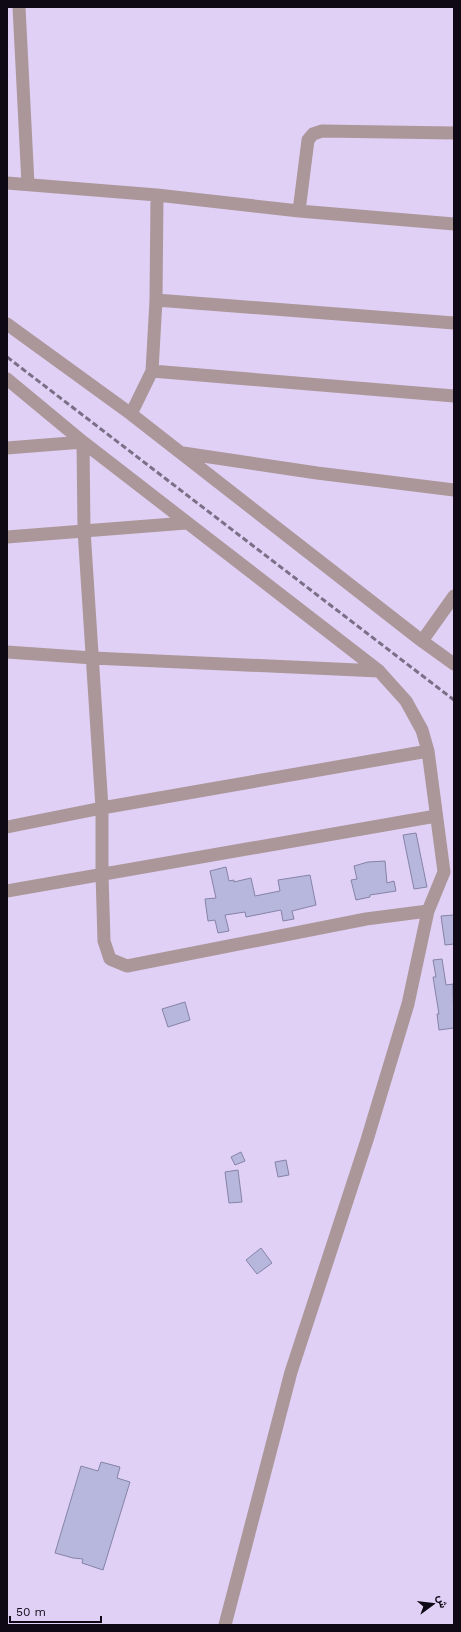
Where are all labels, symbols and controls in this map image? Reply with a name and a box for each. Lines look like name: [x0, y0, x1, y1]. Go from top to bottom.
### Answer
north arrow: [413, 1584, 453, 1624]
text: ش: [434, 1593, 450, 1610]
scale bar: [10, 1598, 101, 1624]
text: 50 m: [16, 1605, 46, 1619]

